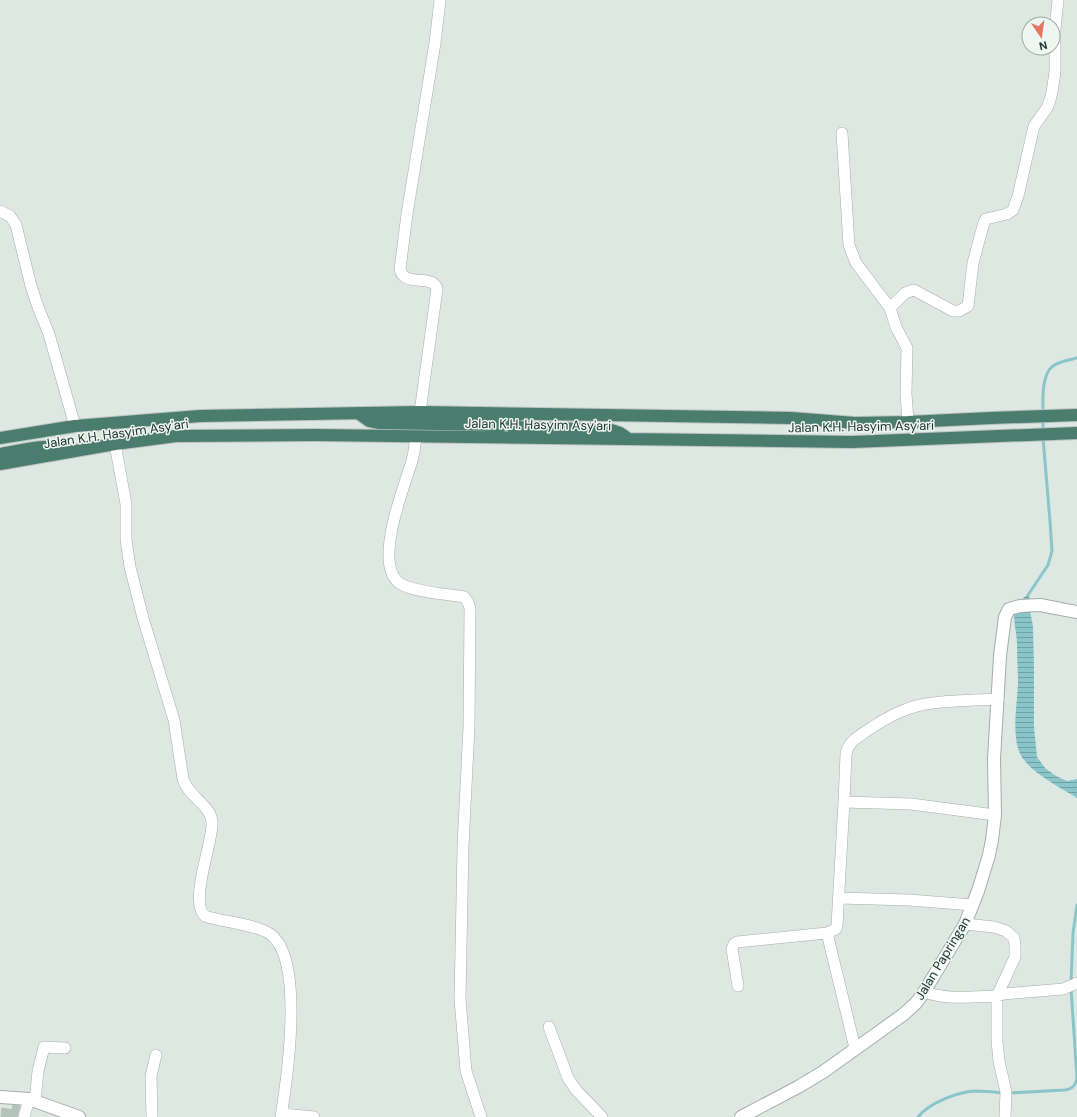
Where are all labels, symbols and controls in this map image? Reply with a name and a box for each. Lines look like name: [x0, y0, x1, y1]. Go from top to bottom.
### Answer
north arrow: [1021, 16, 1061, 56]
text: N: [1038, 38, 1049, 53]
street label: Jalan K.H. Hasyim Asy'ari: [42, 415, 190, 452]
street label: Jalan K.H. Hasyim Asy'ari: [465, 415, 611, 434]
street label: Jalan K.H. Hasyim Asy'ari: [788, 417, 934, 436]
street label: Jalan Papringan: [911, 914, 974, 1003]

